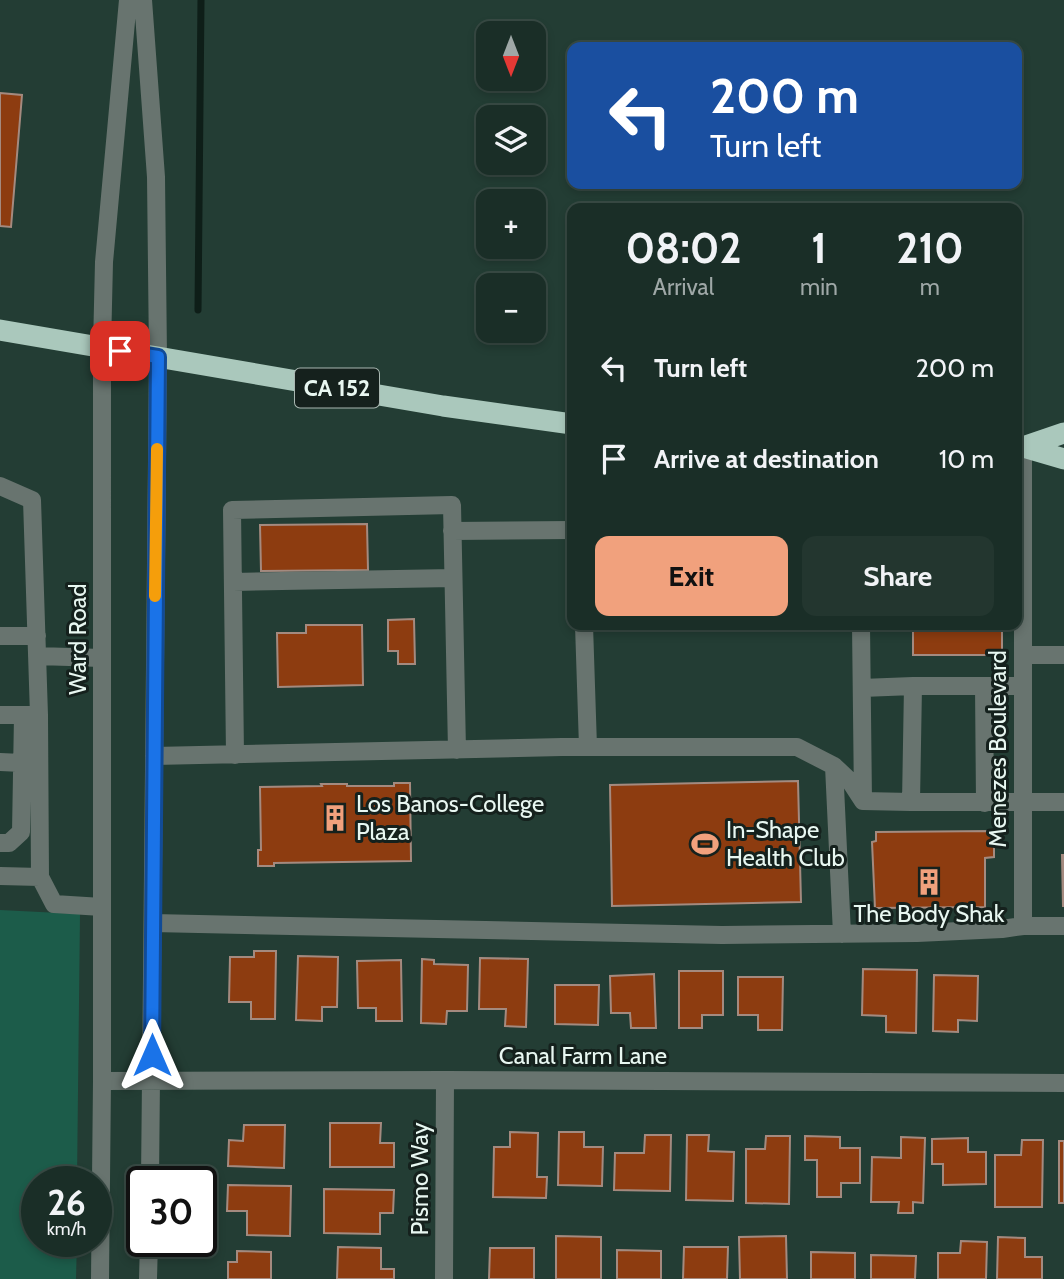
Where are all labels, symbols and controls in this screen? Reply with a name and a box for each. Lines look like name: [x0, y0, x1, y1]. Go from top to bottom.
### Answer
north arrow: [476, 21, 546, 91]
map controls: [476, 21, 546, 343]
text: 200 m: [710, 66, 859, 125]
icon: left: [595, 70, 686, 161]
button: layers: [476, 105, 546, 175]
text: Turn left: [710, 126, 821, 165]
button: +: [476, 189, 546, 259]
text: 08:02: [625, 222, 742, 274]
text: 1: [811, 222, 827, 274]
text: 210: [896, 222, 964, 274]
button: −: [476, 273, 546, 343]
text: Arrival: [653, 273, 714, 301]
text: min: [800, 273, 838, 301]
text: m: [920, 273, 940, 301]
pin: [90, 321, 150, 381]
icon: arrive: [101, 332, 139, 370]
icon: left: [595, 349, 633, 387]
text: Turn left: [654, 352, 747, 384]
text: 200 m: [915, 352, 994, 384]
road number: CA 152: [295, 368, 379, 408]
icon: arrive: [595, 440, 633, 478]
text: Arrive at destination: [654, 443, 879, 475]
text: 10 m: [939, 443, 994, 475]
button: Exit: [595, 536, 788, 616]
button: Share: [802, 536, 994, 616]
street label: Ward Road: [63, 583, 92, 695]
street label: Menezes Boulevard: [983, 650, 1012, 848]
place label: Los Banos-College Plaza: [356, 789, 544, 846]
building icon: Los Banos-College Plaza: [320, 803, 350, 833]
place label: In-Shape Health Club: [726, 815, 845, 872]
sports icon: In-Shape Health Club: [690, 829, 720, 859]
building icon: The Body Shak: [914, 867, 944, 897]
place label: The Body Shak: [854, 899, 1005, 928]
position arrow: [115, 1018, 189, 1092]
street label: Canal Farm Lane: [499, 1041, 667, 1070]
street label: Pismo Way: [405, 1122, 434, 1236]
speed limit sign: 30: [126, 1166, 217, 1257]
text: 26: [47, 1181, 86, 1224]
text: km/h: [47, 1218, 86, 1240]

